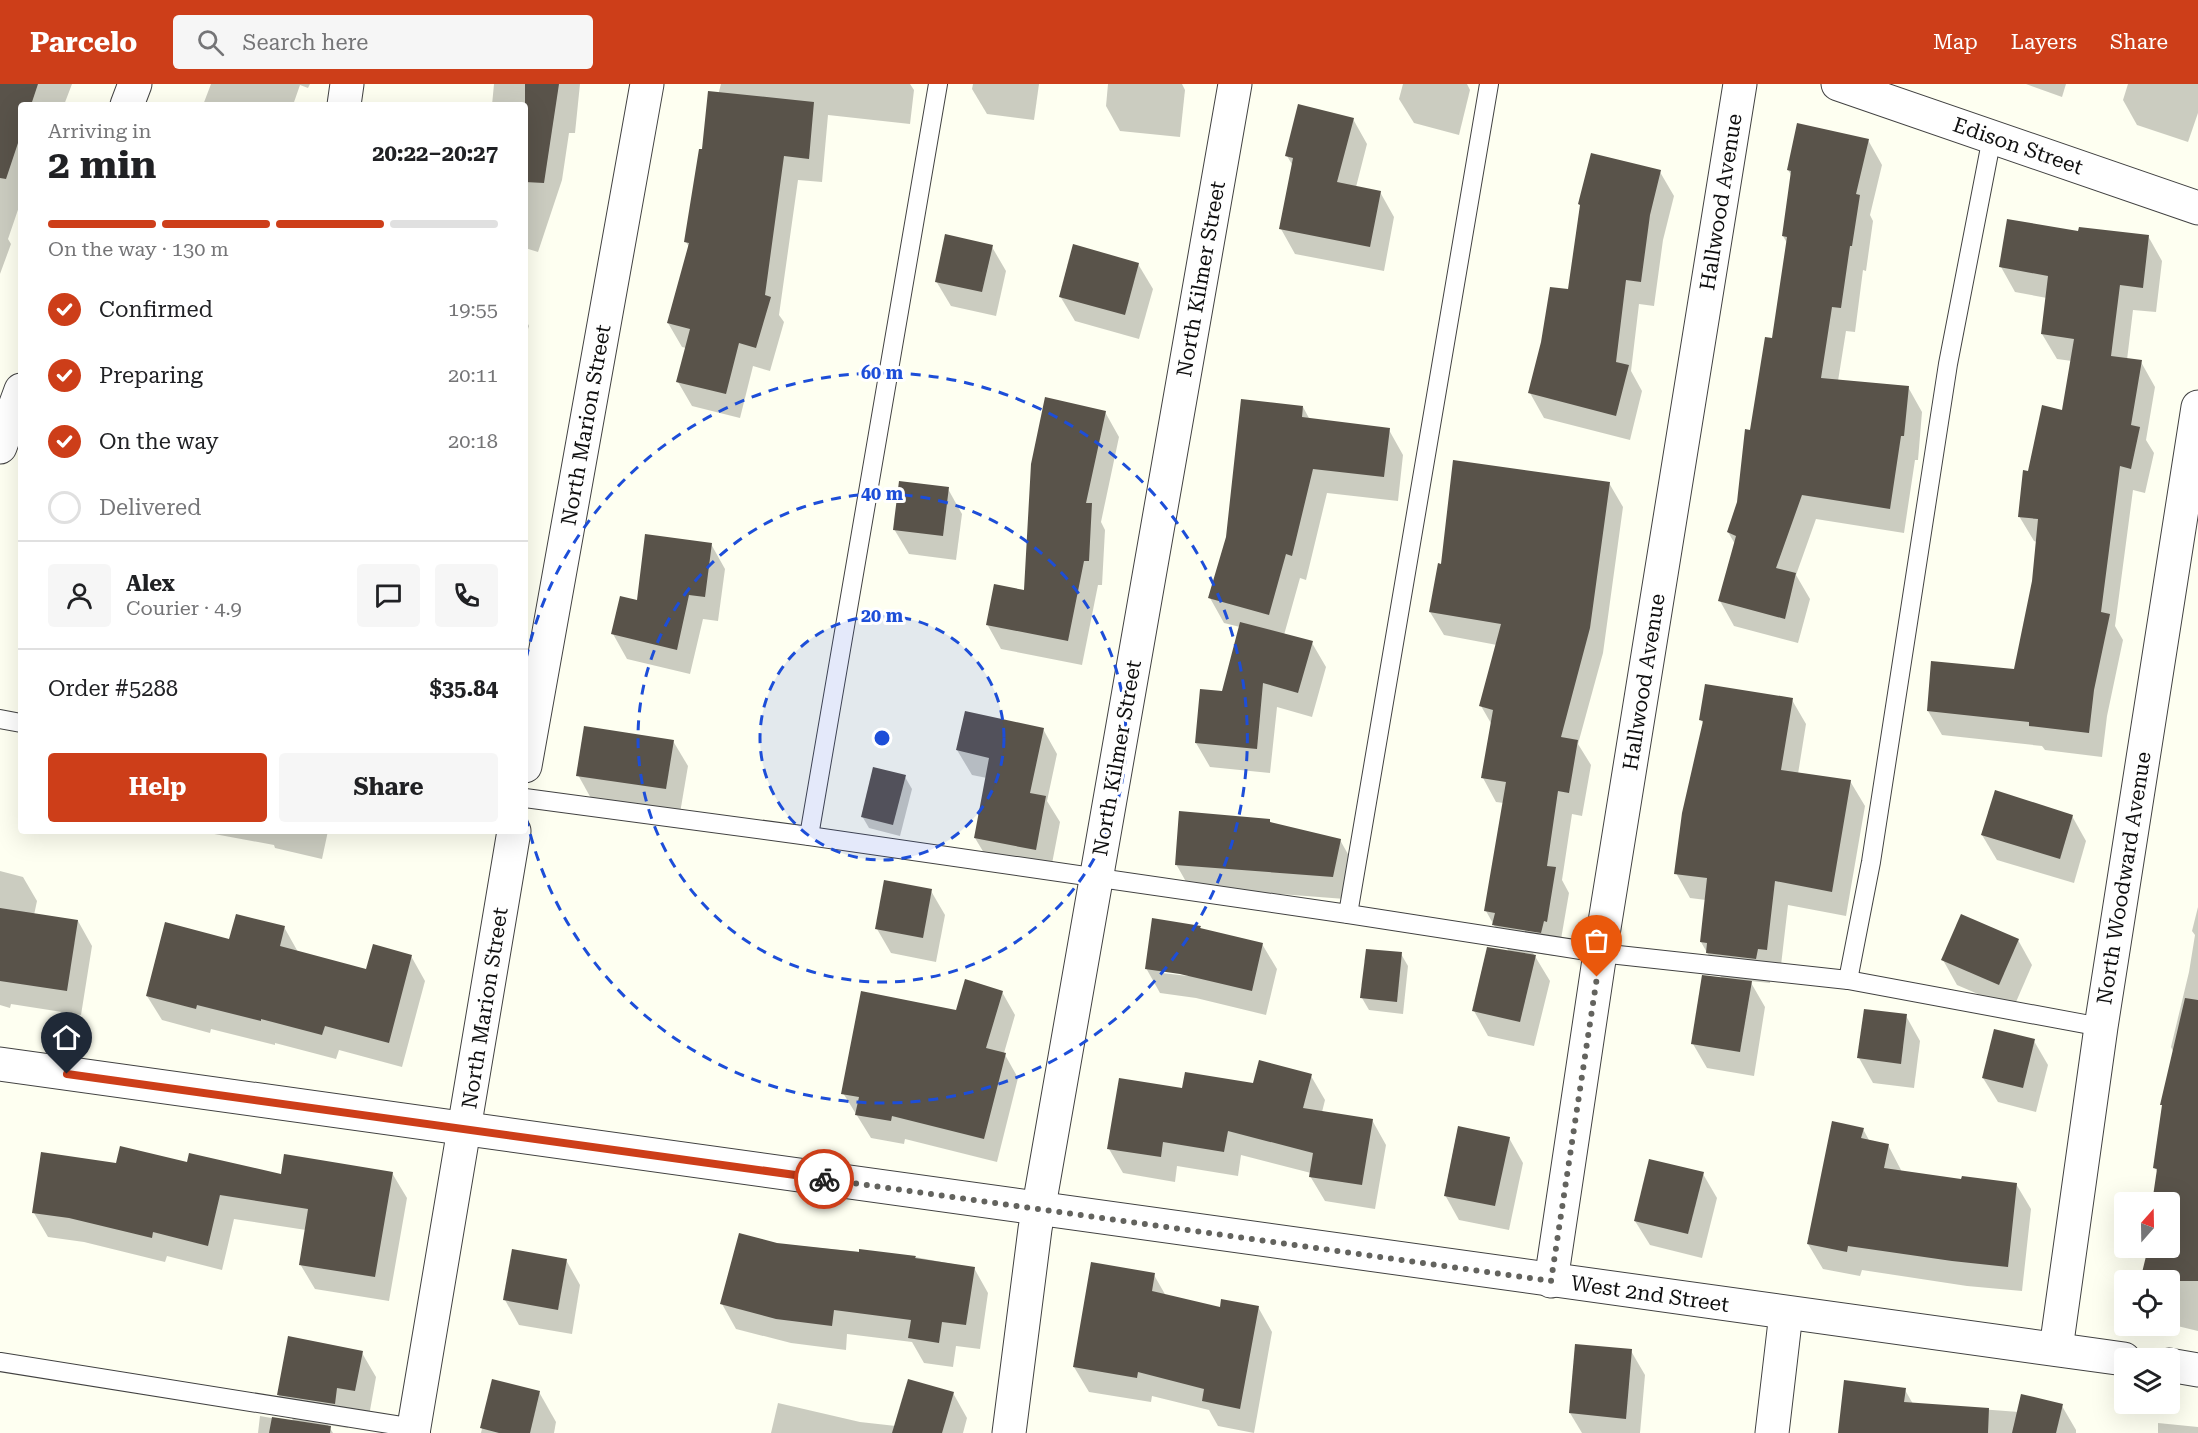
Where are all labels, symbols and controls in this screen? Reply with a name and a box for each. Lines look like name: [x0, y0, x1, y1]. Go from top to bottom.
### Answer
search box: [173, 15, 593, 69]
text: Parcelo: [30, 26, 137, 59]
icon: search: [194, 26, 227, 59]
text: Search here: [242, 30, 368, 55]
text: Map: [1933, 30, 1978, 54]
text: Layers: [2011, 30, 2077, 54]
text: Share: [2110, 30, 2168, 54]
street label: Hallwood Avenue: [1695, 112, 1747, 292]
street label: Edison Street: [1950, 113, 2086, 179]
text: Arriving in: [48, 119, 151, 143]
text: 20:22–20:27: [372, 141, 498, 166]
text: 2 min: [48, 142, 156, 188]
street label: North Kilmer Street: [1172, 179, 1230, 379]
text: On the way · 130 m: [48, 237, 229, 261]
icon: check: [48, 293, 81, 326]
text: Confirmed: [99, 297, 213, 322]
text: 19:55: [448, 297, 498, 321]
street label: North Marion Street: [557, 322, 616, 527]
icon: check: [48, 359, 81, 392]
text: 60 m: [861, 362, 904, 383]
text: Preparing: [99, 363, 203, 388]
text: 20:11: [448, 363, 498, 387]
icon: check: [48, 425, 81, 458]
text: On the way: [99, 429, 219, 454]
text: 20:18: [448, 429, 498, 453]
text: 40 m: [861, 483, 904, 504]
text: Delivered: [99, 495, 201, 520]
button: person: [48, 564, 111, 627]
button: chat: [357, 564, 420, 627]
button: phone: [435, 564, 498, 627]
text: Alex: [126, 571, 175, 596]
street label: Hallwood Avenue: [1618, 592, 1670, 772]
text: Courier · 4.9: [126, 596, 242, 620]
text: 20 m: [861, 605, 904, 626]
street label: North Kilmer Street: [1088, 658, 1146, 858]
text: Order #5288: [48, 676, 178, 701]
text: $35.84: [429, 676, 498, 701]
centre of rings: [872, 728, 892, 748]
street label: North Woodward Avenue: [2092, 750, 2156, 1006]
button: Help: [48, 753, 267, 822]
button: Share: [279, 753, 498, 822]
street label: North Marion Street: [457, 905, 513, 1110]
pin: [1571, 915, 1622, 977]
icon: bag: [1580, 924, 1613, 957]
pin: [41, 1012, 92, 1074]
icon: home: [50, 1021, 83, 1054]
courier: [794, 1149, 854, 1209]
icon: bike: [808, 1163, 841, 1196]
north arrow: [2114, 1192, 2180, 1258]
map controls: [2114, 1192, 2180, 1414]
button: locate: [2114, 1270, 2180, 1336]
street label: West 2nd Street: [1569, 1271, 1731, 1317]
button: layers: [2114, 1348, 2180, 1414]

